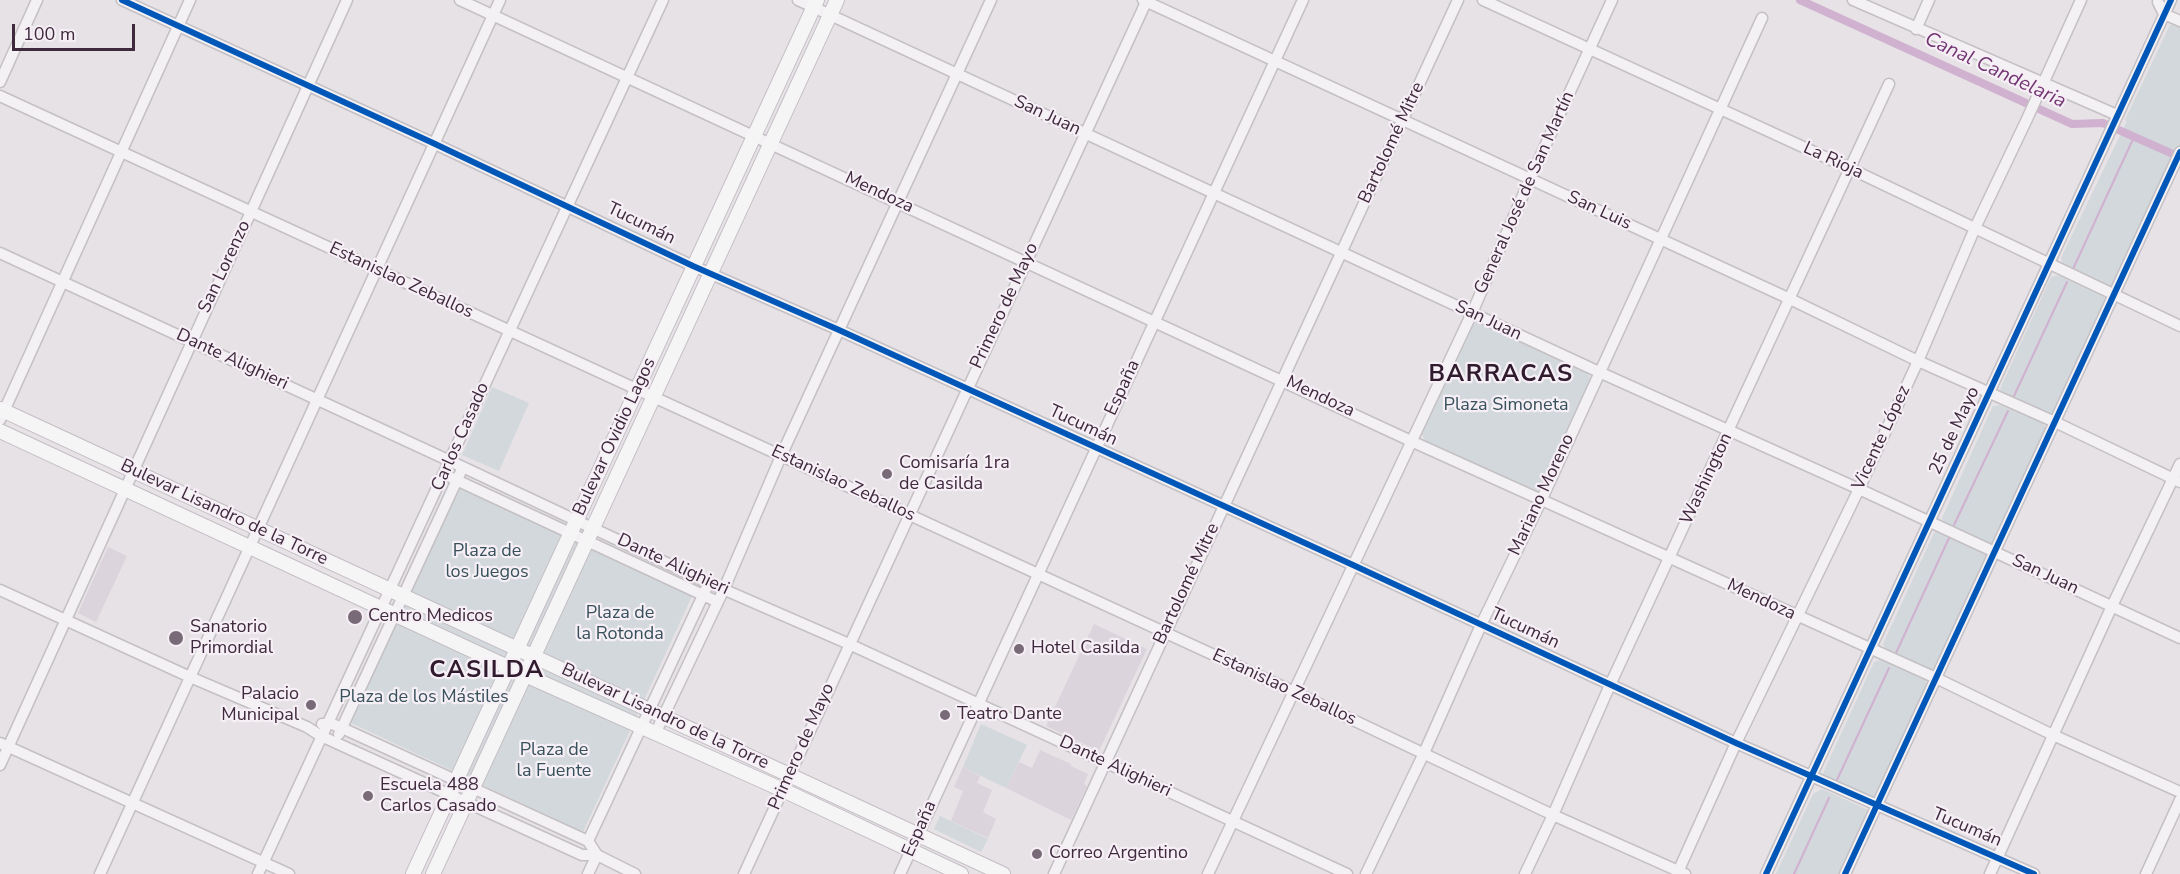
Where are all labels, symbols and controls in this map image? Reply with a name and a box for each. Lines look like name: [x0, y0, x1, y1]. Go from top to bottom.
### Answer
scale bar: [15, 12, 138, 50]
text: 100 m: [23, 22, 75, 46]
water label: Canal Candelaria: [1921, 28, 2069, 114]
street label: Bartolomé Mitre: [1354, 79, 1430, 207]
street label: General José de San Martín: [1470, 88, 1580, 298]
street label: San Juan: [1010, 91, 1084, 141]
street label: La Rioja: [1799, 138, 1867, 184]
street label: Mendoza: [841, 168, 917, 218]
street label: San Luis: [1564, 187, 1634, 235]
street label: Tucumán: [603, 198, 679, 250]
street label: San Lorenzo: [194, 217, 256, 317]
street label: Estanislao Zeballos: [326, 238, 476, 324]
street label: Primero de Mayo: [966, 240, 1044, 372]
street label: San Juan: [1451, 296, 1525, 346]
street label: Dante Alighieri: [172, 325, 292, 395]
street label: Bulevar Ovidio Lagos: [569, 355, 661, 519]
street label: España: [1101, 357, 1145, 419]
district label: BARRACAS: [1428, 361, 1574, 389]
street label: Mendoza: [1282, 372, 1358, 422]
street label: Carlos Casado: [427, 379, 495, 495]
street label: Vicente López: [1848, 382, 1916, 494]
street label: 25 de Mayo: [1925, 383, 1985, 479]
park label: Plaza Simoneta: [1444, 395, 1568, 417]
street label: Tucumán: [1045, 401, 1121, 451]
street label: Washington: [1676, 430, 1738, 528]
street label: Mariano Moreno: [1504, 431, 1580, 559]
street label: Estanislao Zeballos: [768, 441, 918, 527]
place label: Comisaría 1ra de Casilda: [899, 453, 1010, 496]
street label: Bulevar Lisandro de la Torre: [117, 455, 331, 571]
marker: Comisaría 1ra de Casilda: [880, 467, 894, 481]
street label: Bartolomé Mitre: [1149, 520, 1225, 648]
street label: Dante Alighieri: [613, 530, 733, 600]
park label: Plaza de los Juegos: [445, 541, 529, 584]
street label: San Juan: [2008, 550, 2082, 600]
street label: Mendoza: [1723, 575, 1799, 625]
park label: Plaza de la Rotonda: [576, 603, 664, 646]
street label: Tucumán: [1487, 604, 1563, 654]
place label: Centro Medicos: [368, 606, 493, 628]
marker: Centro Medicos: [346, 608, 364, 626]
place label: Sanatorio Primordial: [190, 617, 273, 660]
marker: Sanatorio Primordial: [167, 629, 185, 647]
place label: Hotel Casilda: [1031, 638, 1140, 660]
marker: Hotel Casilda: [1012, 642, 1026, 656]
street label: Estanislao Zeballos: [1209, 645, 1359, 731]
district label: CASILDA: [429, 657, 545, 685]
street label: Bulevar Lisandro de la Torre: [558, 659, 772, 775]
street label: Primero de Mayo: [764, 680, 840, 814]
place label: Palacio Municipal: [221, 684, 299, 726]
park label: Plaza de los Mástiles: [339, 687, 509, 709]
marker: Palacio Municipal: [304, 698, 318, 712]
place label: Teatro Dante: [957, 704, 1062, 726]
marker: Teatro Dante: [938, 708, 952, 722]
street label: Dante Alighieri: [1055, 732, 1175, 802]
park label: Plaza de la Fuente: [517, 740, 591, 783]
place label: Escuela 488 Carlos Casado: [380, 775, 496, 818]
marker: Escuela 488 Carlos Casado: [361, 789, 375, 803]
street label: España: [898, 798, 942, 860]
street label: Tucumán: [1929, 804, 2005, 852]
place label: Correo Argentino: [1049, 843, 1188, 865]
marker: Correo Argentino: [1030, 847, 1044, 861]

